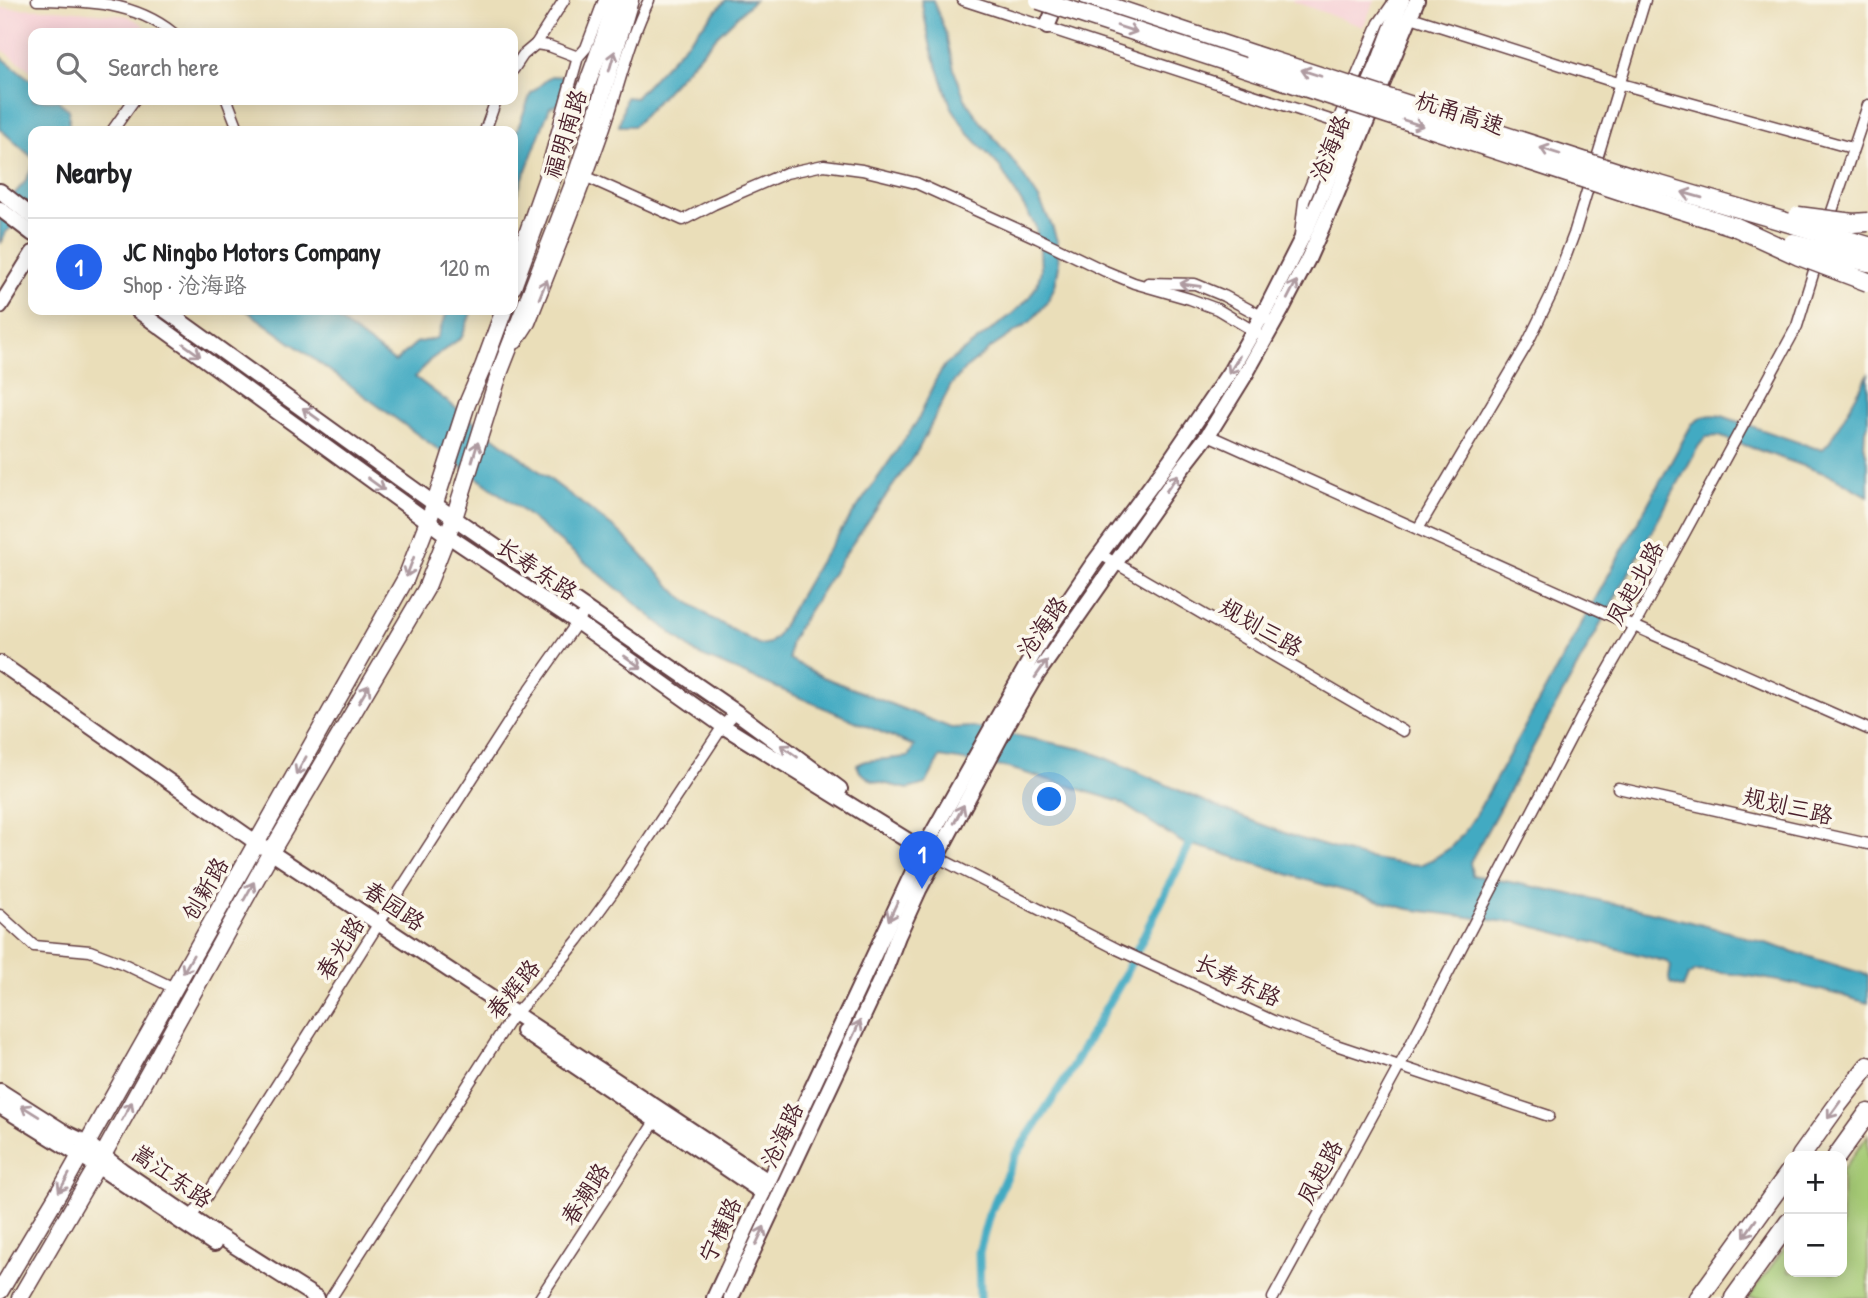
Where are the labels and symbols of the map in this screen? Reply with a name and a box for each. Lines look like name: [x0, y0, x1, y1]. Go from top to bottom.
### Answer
one-way arrow: [1116, 23, 1138, 36]
one-way arrow: [606, 50, 619, 72]
one-way arrow: [1300, 66, 1322, 78]
street label: 杭甬高速: [1412, 84, 1509, 141]
street label: 福明南路: [536, 85, 593, 182]
street label: 沧海路: [1302, 110, 1357, 186]
one-way arrow: [1402, 117, 1424, 130]
one-way arrow: [1540, 143, 1562, 156]
one-way arrow: [1681, 187, 1703, 200]
one-way arrow: [538, 278, 551, 300]
one-way arrow: [1179, 279, 1202, 292]
one-way arrow: [1285, 280, 1299, 301]
one-way arrow: [182, 343, 201, 357]
one-way arrow: [1227, 354, 1241, 374]
one-way arrow: [302, 407, 321, 422]
one-way arrow: [469, 441, 482, 463]
one-way arrow: [1165, 474, 1179, 493]
one-way arrow: [366, 477, 385, 491]
street label: 长寿东路: [490, 530, 584, 607]
street label: 凤起北路: [1599, 535, 1670, 631]
one-way arrow: [403, 556, 416, 578]
street label: 沧海路: [1009, 590, 1074, 664]
street label: 规划三路: [1214, 590, 1309, 663]
one-way arrow: [623, 655, 642, 669]
one-way arrow: [1034, 660, 1048, 679]
one-way arrow: [357, 685, 371, 705]
one-way arrow: [780, 744, 799, 759]
one-way arrow: [294, 755, 307, 776]
street label: 规划三路: [1740, 780, 1836, 831]
your location: [1032, 782, 1066, 816]
one-way arrow: [953, 804, 967, 825]
pin: 1: [899, 831, 945, 889]
street label: 创新路: [174, 851, 235, 926]
street label: 春园路: [357, 873, 432, 938]
one-way arrow: [242, 881, 256, 901]
one-way arrow: [886, 900, 899, 921]
street label: 春光路: [308, 910, 371, 985]
street label: 长寿东路: [1190, 946, 1286, 1013]
street label: 春辉路: [479, 952, 547, 1025]
one-way arrow: [181, 953, 195, 973]
one-way arrow: [850, 1020, 864, 1041]
street label: 沧海路: [753, 1097, 810, 1173]
one-way arrow: [121, 1101, 134, 1122]
one-way arrow: [1826, 1101, 1841, 1119]
one-way arrow: [21, 1103, 41, 1117]
street label: 凤起路: [1290, 1134, 1349, 1210]
street label: 嵩江东路: [126, 1137, 219, 1215]
street label: 春潮路: [553, 1156, 616, 1231]
one-way arrow: [57, 1173, 71, 1193]
street label: 宁横路: [691, 1192, 748, 1268]
one-way arrow: [1743, 1218, 1757, 1237]
one-way arrow: [754, 1226, 767, 1247]

